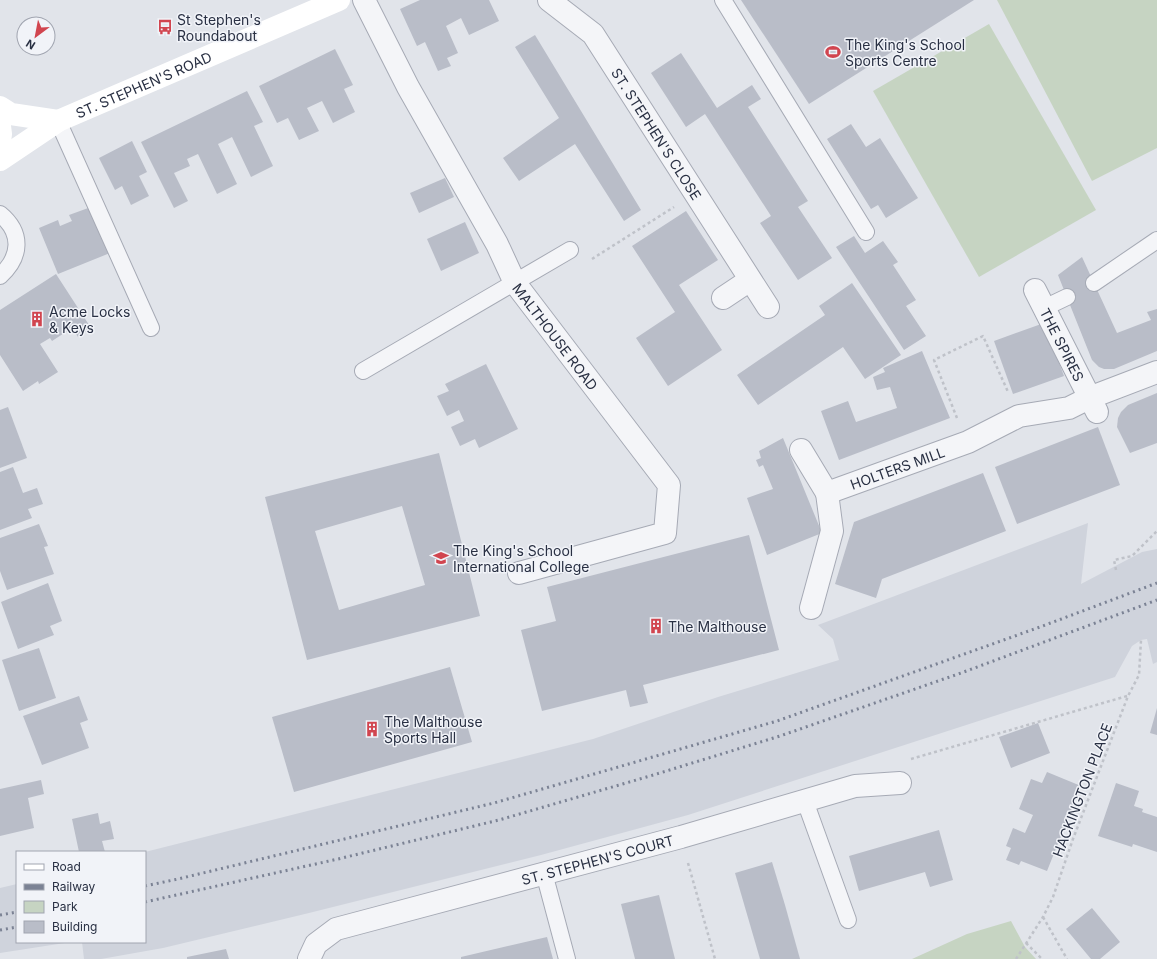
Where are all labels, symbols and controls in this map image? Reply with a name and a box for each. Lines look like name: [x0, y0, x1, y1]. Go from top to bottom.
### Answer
place label: St Stephen's Roundabout: [177, 11, 261, 44]
north arrow: [16, 16, 56, 56]
bus stop icon: St Stephen's Roundabout: [156, 18, 174, 36]
text: N: [23, 36, 38, 53]
place label: The King's School Sports Centre: [845, 36, 965, 69]
sports icon: The King's School Sports Centre: [824, 43, 842, 61]
street label: ST. STEPHEN'S ROAD: [73, 47, 214, 121]
street label: ST. STEPHEN'S CLOSE: [608, 65, 705, 203]
street label: MALTHOUSE ROAD: [510, 280, 602, 393]
place label: Acme Locks & Keys: [49, 303, 130, 336]
street label: THE SPIRES: [1037, 305, 1088, 384]
building icon: Acme Locks & Keys: [28, 310, 46, 328]
street label: HOLTERS MILL: [848, 443, 947, 492]
place label: The King's School International College: [453, 542, 589, 575]
school or university icon: The King's School International College: [432, 549, 450, 567]
building icon: The Malthouse: [647, 617, 665, 635]
place label: The Malthouse: [668, 618, 767, 635]
place label: The Malthouse Sports Hall: [384, 713, 483, 746]
building icon: The Malthouse Sports Hall: [363, 720, 381, 738]
street label: HACKINGTON PLACE: [1049, 721, 1115, 859]
street label: ST. STEPHEN'S COURT: [519, 831, 675, 888]
legend: [16, 851, 146, 943]
text: Road: [52, 859, 81, 874]
text: Railway: [52, 879, 96, 894]
text: Park: [52, 899, 78, 914]
text: Building: [52, 919, 97, 934]

